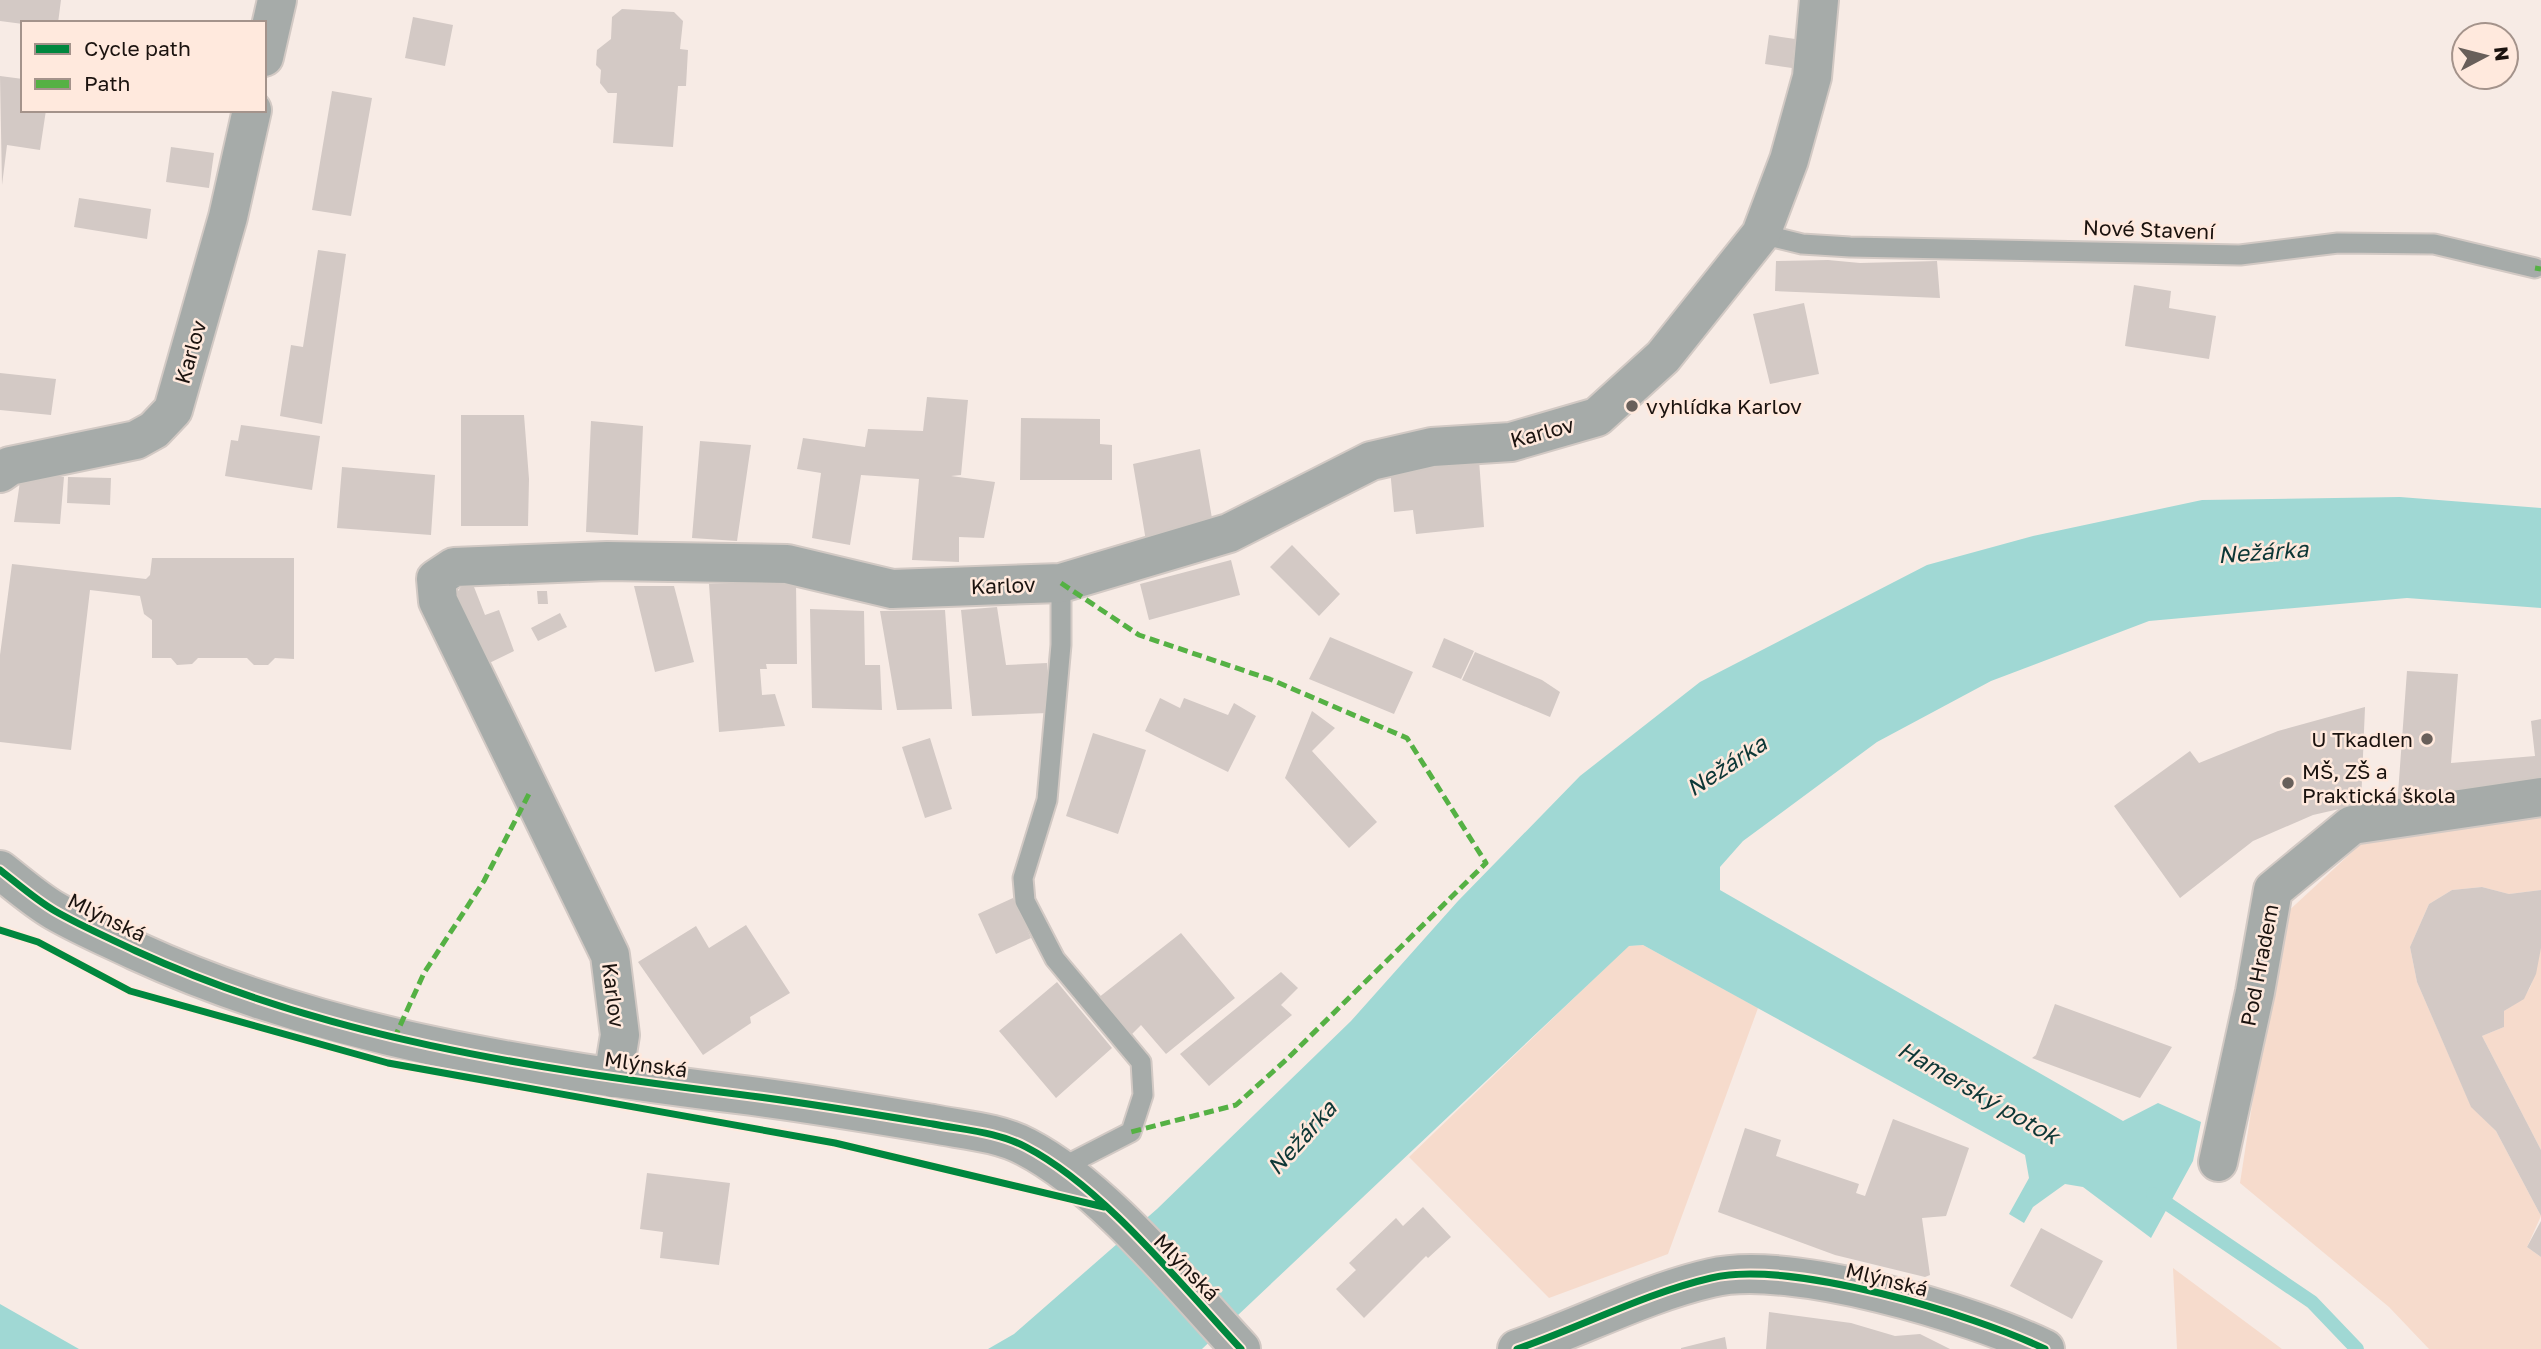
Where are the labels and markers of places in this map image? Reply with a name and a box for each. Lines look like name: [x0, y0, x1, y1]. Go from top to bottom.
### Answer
place label: vyhlídka Karlov: [1646, 393, 1802, 419]
marker: vyhlídka Karlov: [1624, 398, 1640, 414]
place label: U Tkadlen: [2311, 726, 2413, 752]
marker: U Tkadlen: [2419, 731, 2435, 747]
place label: MŠ, ZŠ a Praktická škola: [2302, 758, 2456, 808]
marker: MŠ, ZŠ a Praktická škola: [2280, 775, 2296, 791]

